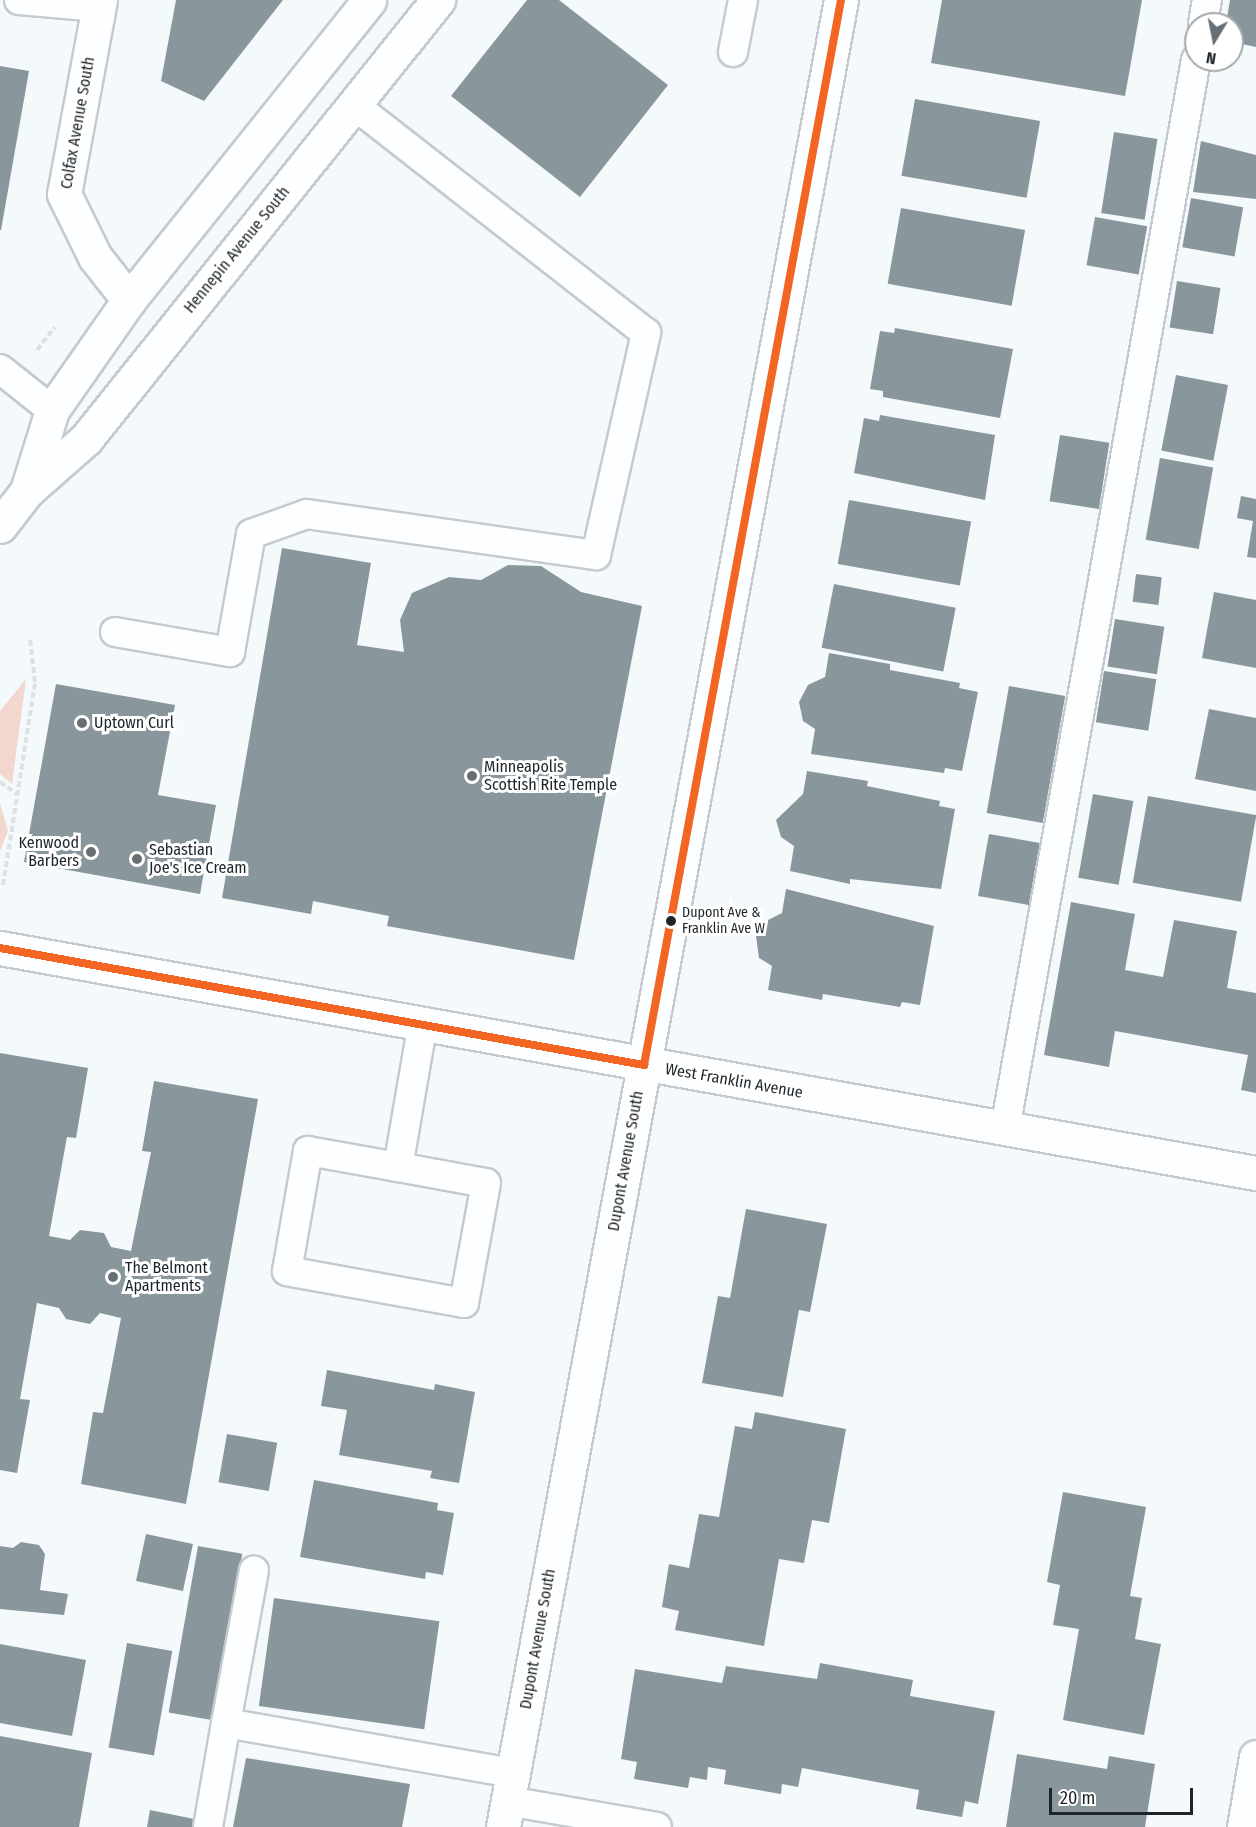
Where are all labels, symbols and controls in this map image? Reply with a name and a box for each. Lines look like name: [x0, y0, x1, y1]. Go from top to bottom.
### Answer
north arrow: [1184, 12, 1244, 72]
text: N: [1205, 48, 1218, 68]
street label: Colfax Avenue South: [57, 55, 99, 191]
street label: Hennepin Avenue South: [180, 183, 294, 317]
place label: Uptown Curl: [94, 713, 174, 733]
marker: Uptown Curl: [75, 716, 89, 730]
place label: Minneapolis Scottish Rite Temple: [484, 757, 617, 795]
marker: Minneapolis Scottish Rite Temple: [465, 769, 479, 783]
place label: Kenwood Barbers: [19, 833, 79, 871]
place label: Sebastian Joe's Ice Cream: [149, 840, 247, 878]
marker: Kenwood Barbers: [84, 845, 98, 859]
marker: Sebastian Joe's Ice Cream: [130, 852, 144, 866]
place label: Dupont Ave & Franklin Ave W: [682, 905, 765, 938]
marker: Dupont Ave & Franklin Ave W: [665, 915, 677, 927]
street label: West Franklin Avenue: [664, 1059, 804, 1103]
street label: Dupont Avenue South: [604, 1089, 648, 1233]
place label: The Belmont Apartments: [125, 1258, 208, 1296]
marker: The Belmont Apartments: [106, 1270, 120, 1284]
street label: Dupont Avenue South: [516, 1567, 560, 1711]
scale bar: [1052, 1776, 1196, 1814]
text: 20 m: [1060, 1787, 1095, 1809]

